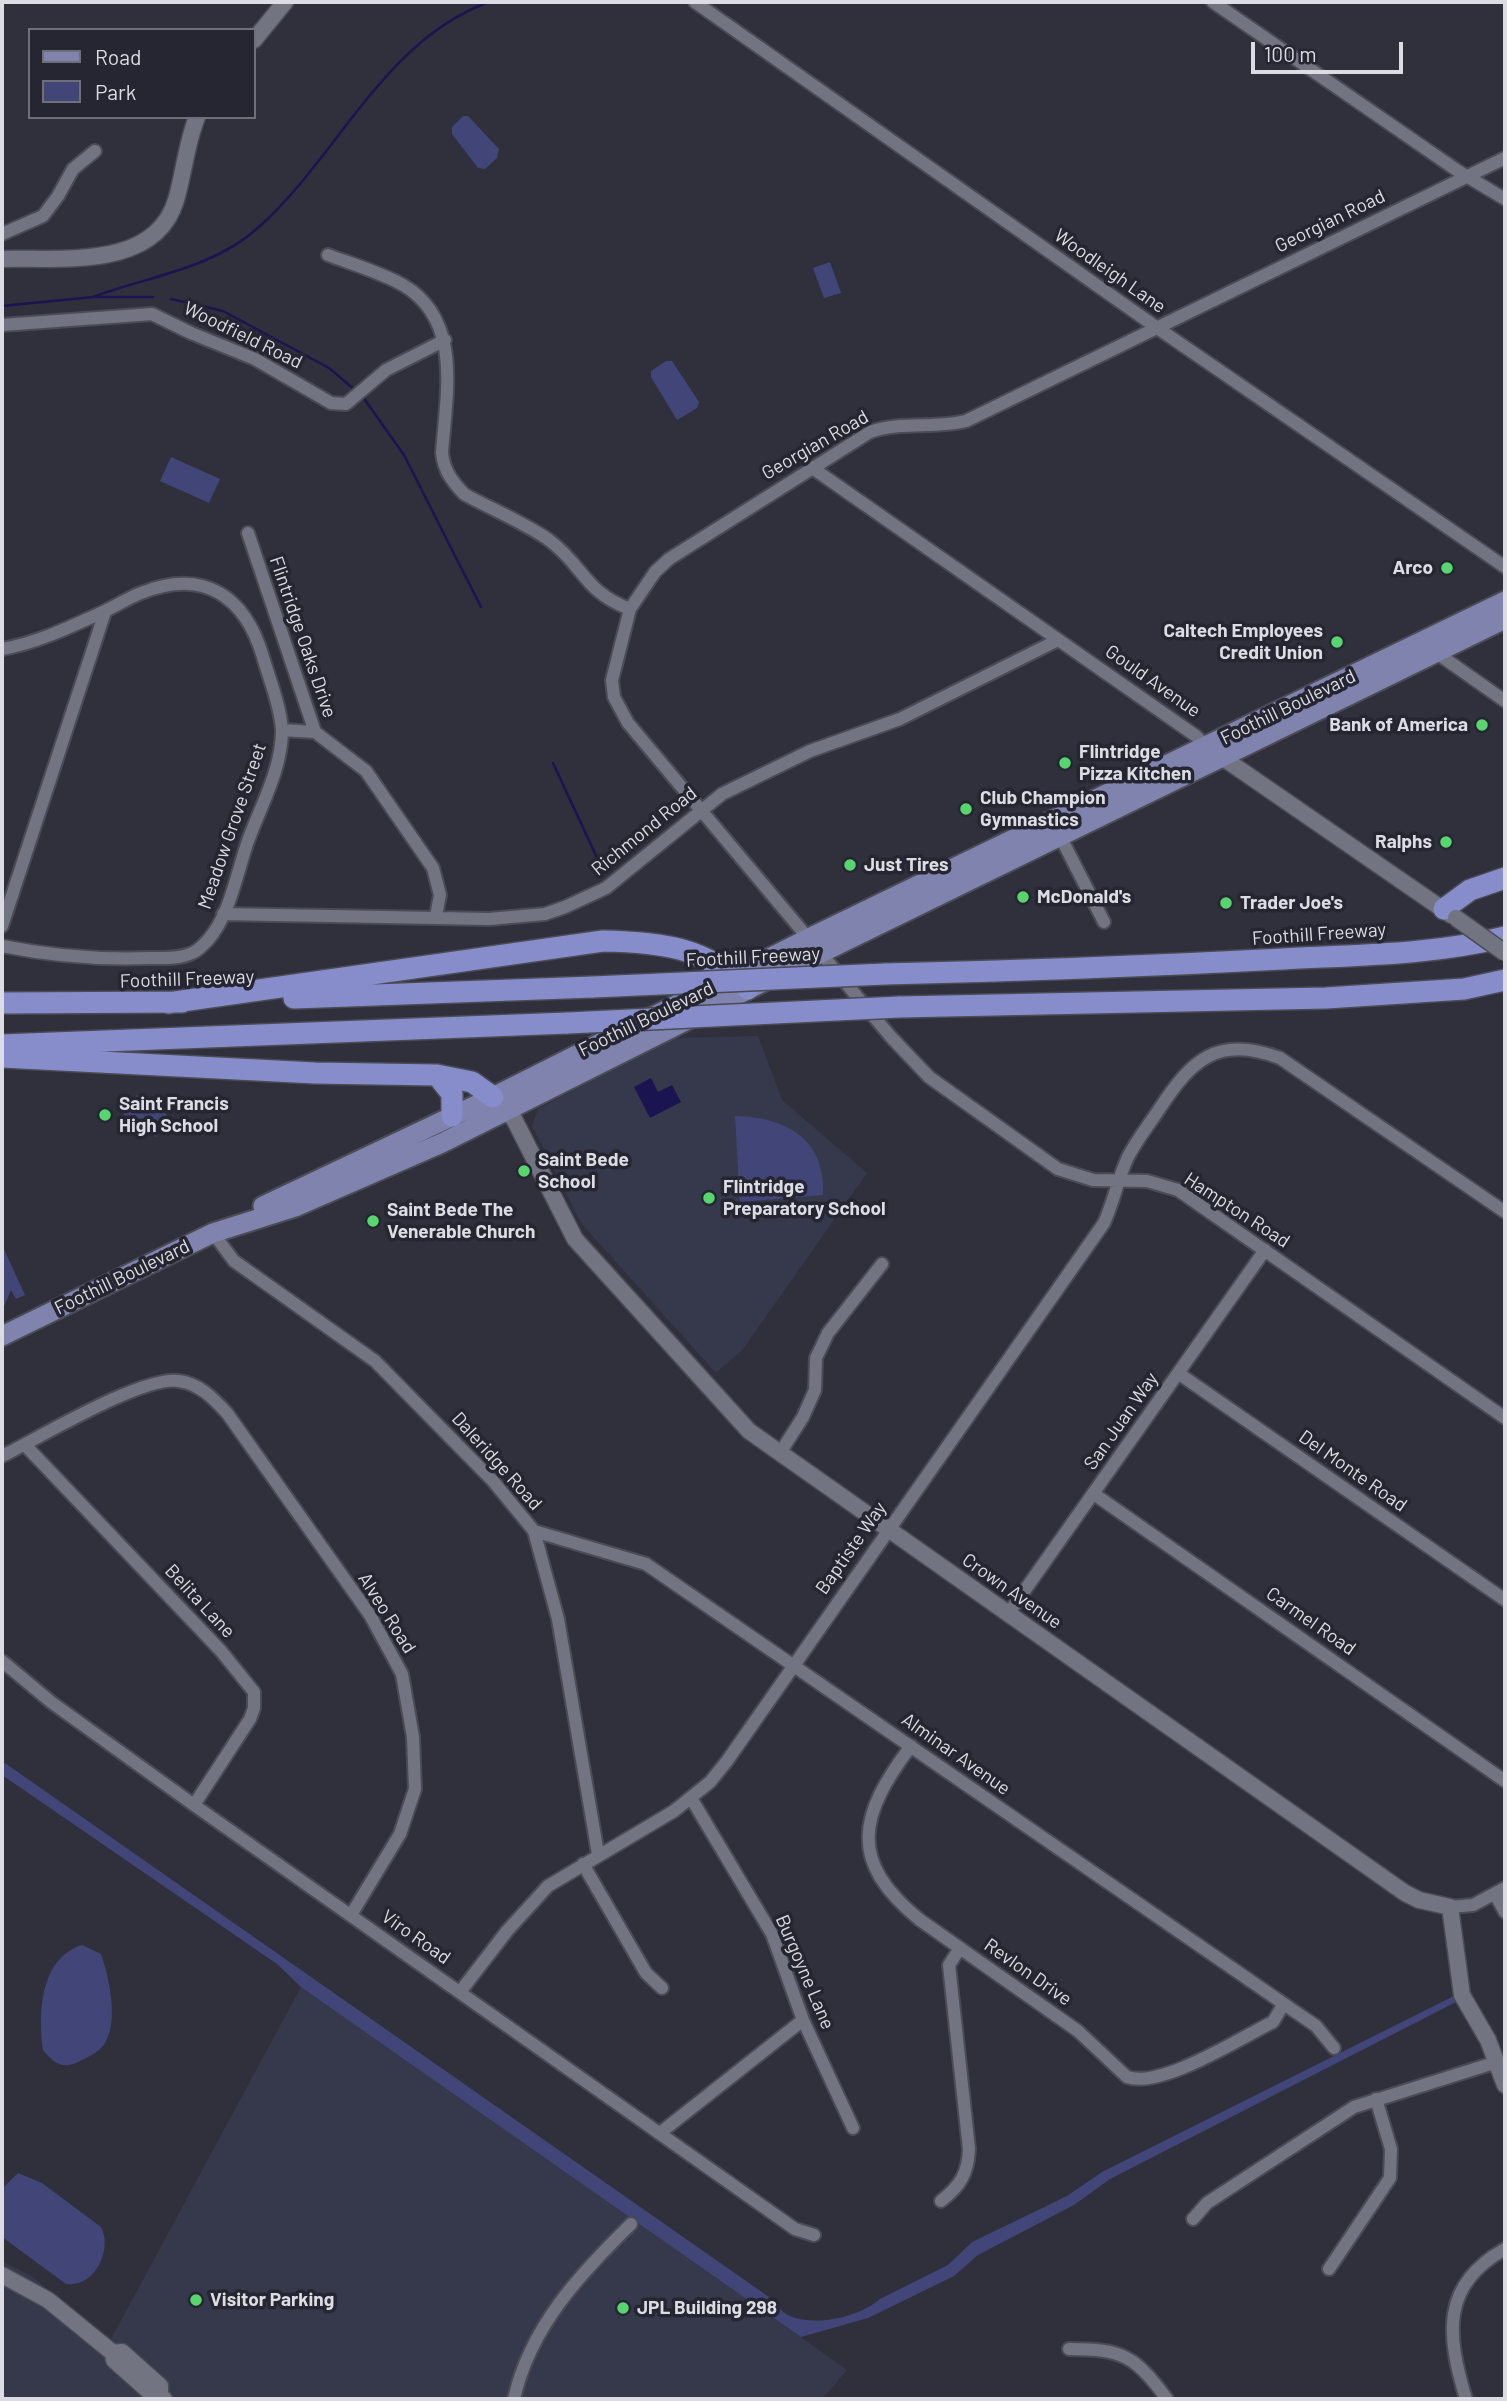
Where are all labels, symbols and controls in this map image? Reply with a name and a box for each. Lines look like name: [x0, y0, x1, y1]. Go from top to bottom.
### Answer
legend: [28, 28, 256, 119]
scale bar: [1255, 28, 1407, 72]
text: 100 m: [1264, 41, 1317, 66]
text: Road: [95, 44, 141, 69]
text: Park: [95, 79, 136, 104]
street label: Georgian Road: [1271, 185, 1389, 257]
street label: Woodleigh Lane: [1050, 224, 1170, 318]
street label: Woodfield Road: [180, 296, 306, 374]
street label: Georgian Road: [758, 405, 872, 485]
street label: Flintridge Oaks Drive: [265, 553, 341, 721]
place label: Arco: [1393, 557, 1433, 579]
marker: Arco: [1439, 560, 1455, 576]
place label: Caltech Employees Credit Union: [1163, 620, 1323, 664]
marker: Caltech Employees Credit Union: [1329, 634, 1345, 650]
street label: Gould Avenue: [1101, 640, 1205, 722]
street label: Foothill Boulevard: [1217, 664, 1359, 750]
place label: Bank of America: [1329, 714, 1468, 736]
marker: Bank of America: [1474, 717, 1490, 733]
street label: Meadow Grove Street: [193, 740, 271, 912]
place label: Flintridge Pizza Kitchen: [1079, 741, 1192, 785]
marker: Flintridge Pizza Kitchen: [1057, 755, 1073, 771]
street label: Richmond Road: [587, 782, 701, 880]
place label: Club Champion Gymnastics: [980, 787, 1106, 831]
marker: Club Champion Gymnastics: [958, 801, 974, 817]
place label: Ralphs: [1375, 831, 1432, 853]
marker: Ralphs: [1438, 834, 1454, 850]
place label: Just Tires: [864, 854, 949, 876]
marker: Just Tires: [842, 857, 858, 873]
place label: McDonald's: [1037, 886, 1131, 908]
marker: McDonald's: [1015, 889, 1031, 905]
place label: Trader Joe's: [1240, 892, 1343, 914]
marker: Trader Joe's: [1218, 895, 1234, 911]
street label: Foothill Freeway: [1251, 918, 1387, 950]
street label: Foothill Freeway: [685, 942, 821, 972]
street label: Foothill Freeway: [119, 965, 255, 993]
street label: Foothill Boulevard: [575, 976, 717, 1062]
place label: Saint Francis High School: [119, 1093, 229, 1137]
marker: Saint Francis High School: [97, 1107, 113, 1123]
place label: Saint Bede School: [538, 1149, 629, 1193]
marker: Saint Bede School: [516, 1163, 532, 1179]
street label: Hampton Road: [1180, 1167, 1294, 1253]
place label: Flintridge Preparatory School: [723, 1176, 886, 1220]
marker: Flintridge Preparatory School: [701, 1190, 717, 1206]
place label: Saint Bede The Venerable Church: [387, 1199, 535, 1243]
marker: Saint Bede The Venerable Church: [365, 1213, 381, 1229]
street label: Foothill Boulevard: [51, 1234, 193, 1320]
street label: San Juan Way: [1079, 1368, 1163, 1474]
street label: Daleridge Road: [447, 1407, 547, 1515]
street label: Del Monte Road: [1295, 1425, 1411, 1517]
street label: Baptiste Way: [811, 1497, 891, 1599]
street label: Crown Avenue: [958, 1548, 1066, 1634]
street label: Belita Lane: [160, 1559, 240, 1643]
street label: Alveo Road: [353, 1568, 421, 1658]
street label: Carmel Road: [1262, 1582, 1360, 1660]
street label: Alminar Avenue: [897, 1708, 1015, 1800]
street label: Viro Road: [377, 1905, 455, 1969]
street label: Burgoyne Lane: [771, 1911, 839, 2033]
street label: Revlon Drive: [980, 1934, 1076, 2010]
place label: Visitor Parking: [210, 2289, 334, 2311]
marker: Visitor Parking: [188, 2292, 204, 2308]
place label: JPL Building 298: [637, 2297, 777, 2319]
marker: JPL Building 298: [615, 2300, 631, 2316]

